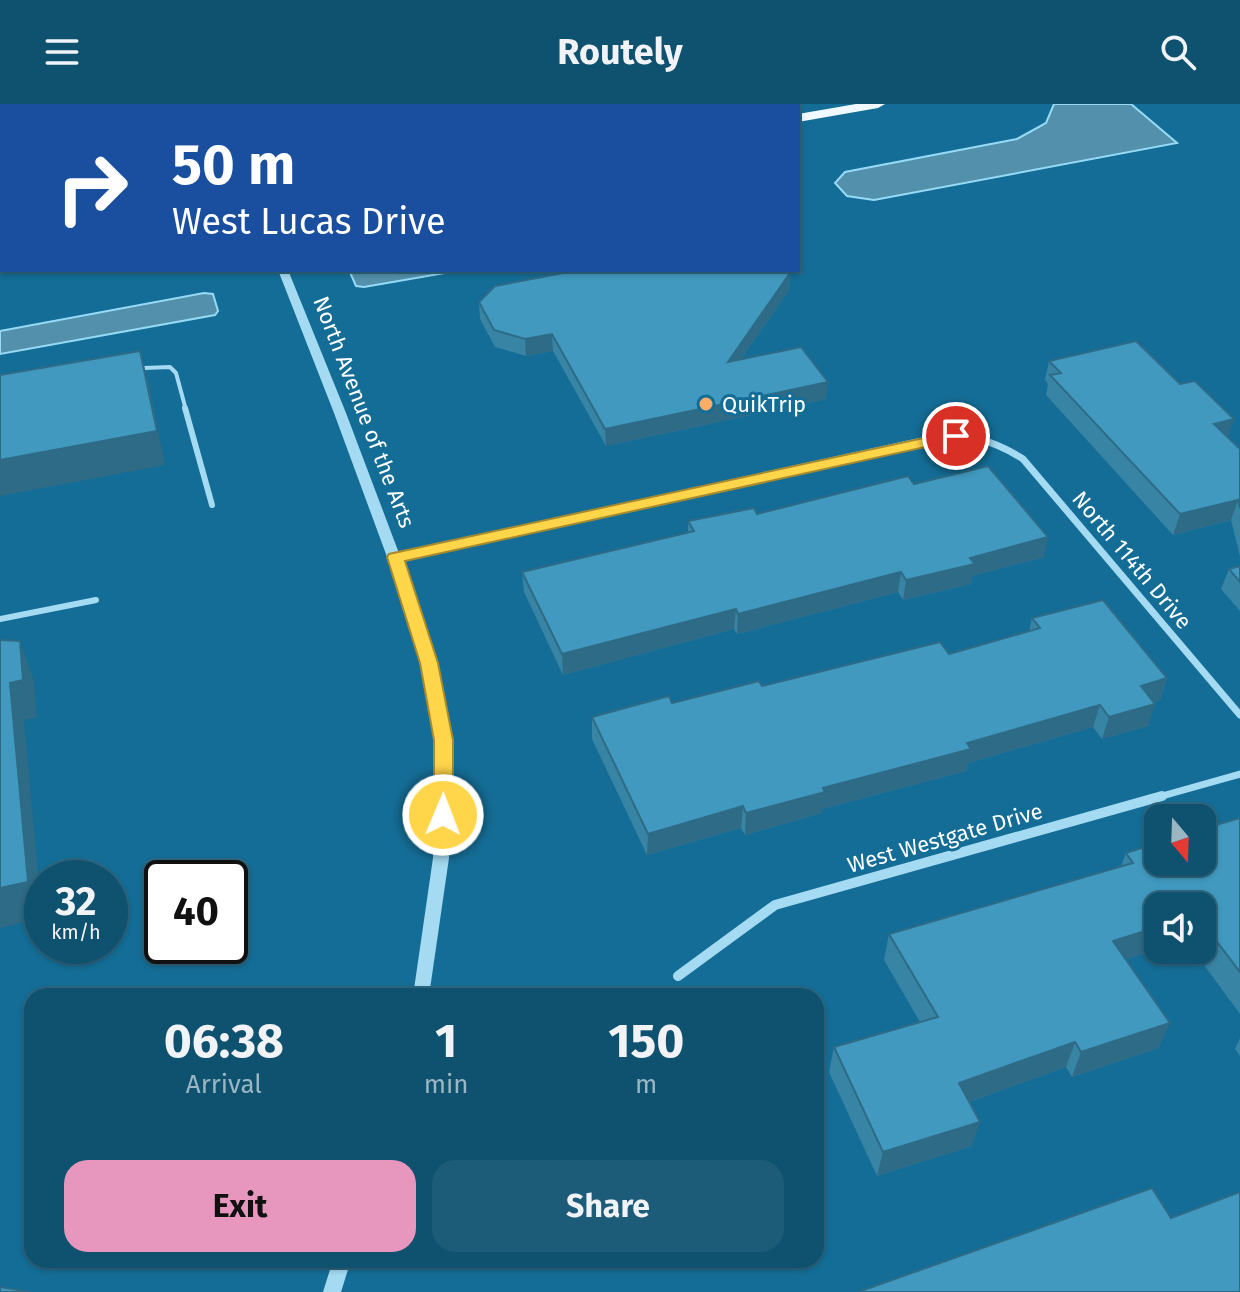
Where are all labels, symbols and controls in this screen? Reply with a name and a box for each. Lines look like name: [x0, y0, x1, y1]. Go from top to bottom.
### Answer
icon: menu: [40, 30, 84, 74]
text: Routely: [557, 30, 683, 74]
icon: search: [1156, 30, 1200, 74]
text: 50 m: [172, 132, 295, 199]
icon: right: [40, 136, 144, 240]
text: West Lucas Drive: [172, 200, 446, 244]
street label: North Avenue of the Arts: [307, 292, 421, 532]
place label: QuikTrip: [722, 391, 806, 418]
marker: QuikTrip: [697, 395, 715, 413]
pin: [922, 402, 990, 470]
icon: arrive: [934, 414, 978, 458]
street label: North 114th Drive: [1066, 486, 1198, 634]
position arrow: [401, 773, 485, 857]
street label: West Westgate Drive: [844, 797, 1046, 879]
north arrow: [1144, 804, 1216, 876]
map controls: [1144, 804, 1216, 964]
speed limit sign: 40: [144, 860, 248, 964]
text: 32: [55, 878, 97, 926]
button: sound: [1144, 892, 1216, 964]
text: km/h: [51, 920, 101, 944]
text: 06:38: [164, 1012, 284, 1070]
text: 1: [435, 1012, 457, 1070]
text: 150: [608, 1012, 684, 1070]
text: Arrival: [186, 1069, 262, 1100]
text: min: [424, 1069, 469, 1100]
text: m: [635, 1069, 657, 1100]
button: Exit: [64, 1160, 416, 1252]
button: Share: [432, 1160, 784, 1252]

